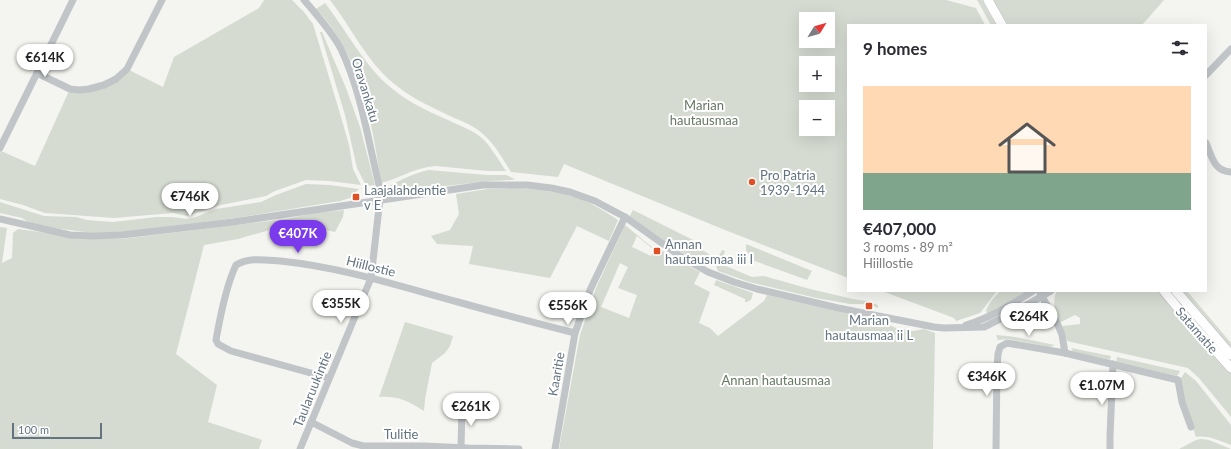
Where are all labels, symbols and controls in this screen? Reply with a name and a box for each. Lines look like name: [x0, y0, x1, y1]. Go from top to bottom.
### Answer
north arrow: [799, 12, 835, 48]
map controls: [799, 12, 835, 136]
icon: filters: [1169, 37, 1191, 59]
text: 9 homes: [863, 38, 927, 59]
pin: €614K: [17, 44, 73, 78]
text: €614K: [25, 49, 65, 65]
street label: Oravankatu: [349, 56, 383, 124]
button: +: [799, 56, 835, 92]
park label: Marian hautausmaa: [670, 97, 738, 128]
button: −: [799, 100, 835, 136]
icon: home: [991, 112, 1063, 184]
place label: Pro Patria 1939-1944: [760, 167, 826, 198]
marker: Pro Patria 1939-1944: [747, 177, 757, 187]
place label: Laajalahdentie v E: [364, 182, 446, 213]
pin: €746K: [162, 183, 218, 217]
text: €746K: [170, 188, 210, 204]
marker: Laajalahdentie v E: [351, 192, 361, 202]
text: €407,000: [863, 218, 936, 239]
pin: €407K: [270, 220, 326, 254]
text: €407K: [278, 225, 318, 241]
place label: Annan hautausmaa iii I: [665, 236, 753, 267]
text: 3 rooms · 89 m²: [863, 239, 953, 255]
marker: Annan hautausmaa iii I: [652, 246, 662, 256]
street label: Hiillostie: [345, 252, 397, 280]
text: Hiillostie: [863, 255, 913, 271]
pin: €355K: [313, 290, 369, 324]
pin: €556K: [540, 292, 596, 326]
text: €355K: [321, 295, 361, 311]
text: €556K: [548, 297, 588, 313]
marker: Marian hautausmaa ii L: [864, 301, 874, 311]
pin: €264K: [1001, 303, 1057, 337]
street label: Satamatie: [1172, 303, 1222, 357]
text: €264K: [1009, 308, 1049, 324]
place label: Marian hautausmaa ii L: [825, 312, 913, 343]
street label: Taularuukintie: [290, 349, 335, 429]
street label: Kaaritie: [544, 351, 568, 397]
pin: €346K: [959, 363, 1015, 397]
text: €346K: [967, 368, 1007, 384]
park label: Annan hautausmaa: [722, 372, 830, 388]
pin: €1.07M: [1069, 372, 1135, 406]
text: €1.07M: [1079, 377, 1125, 393]
pin: €261K: [443, 393, 499, 427]
text: €261K: [451, 398, 491, 414]
scale bar: [12, 421, 102, 440]
text: 100 m: [18, 423, 49, 436]
street label: Tulitie: [384, 426, 418, 442]

